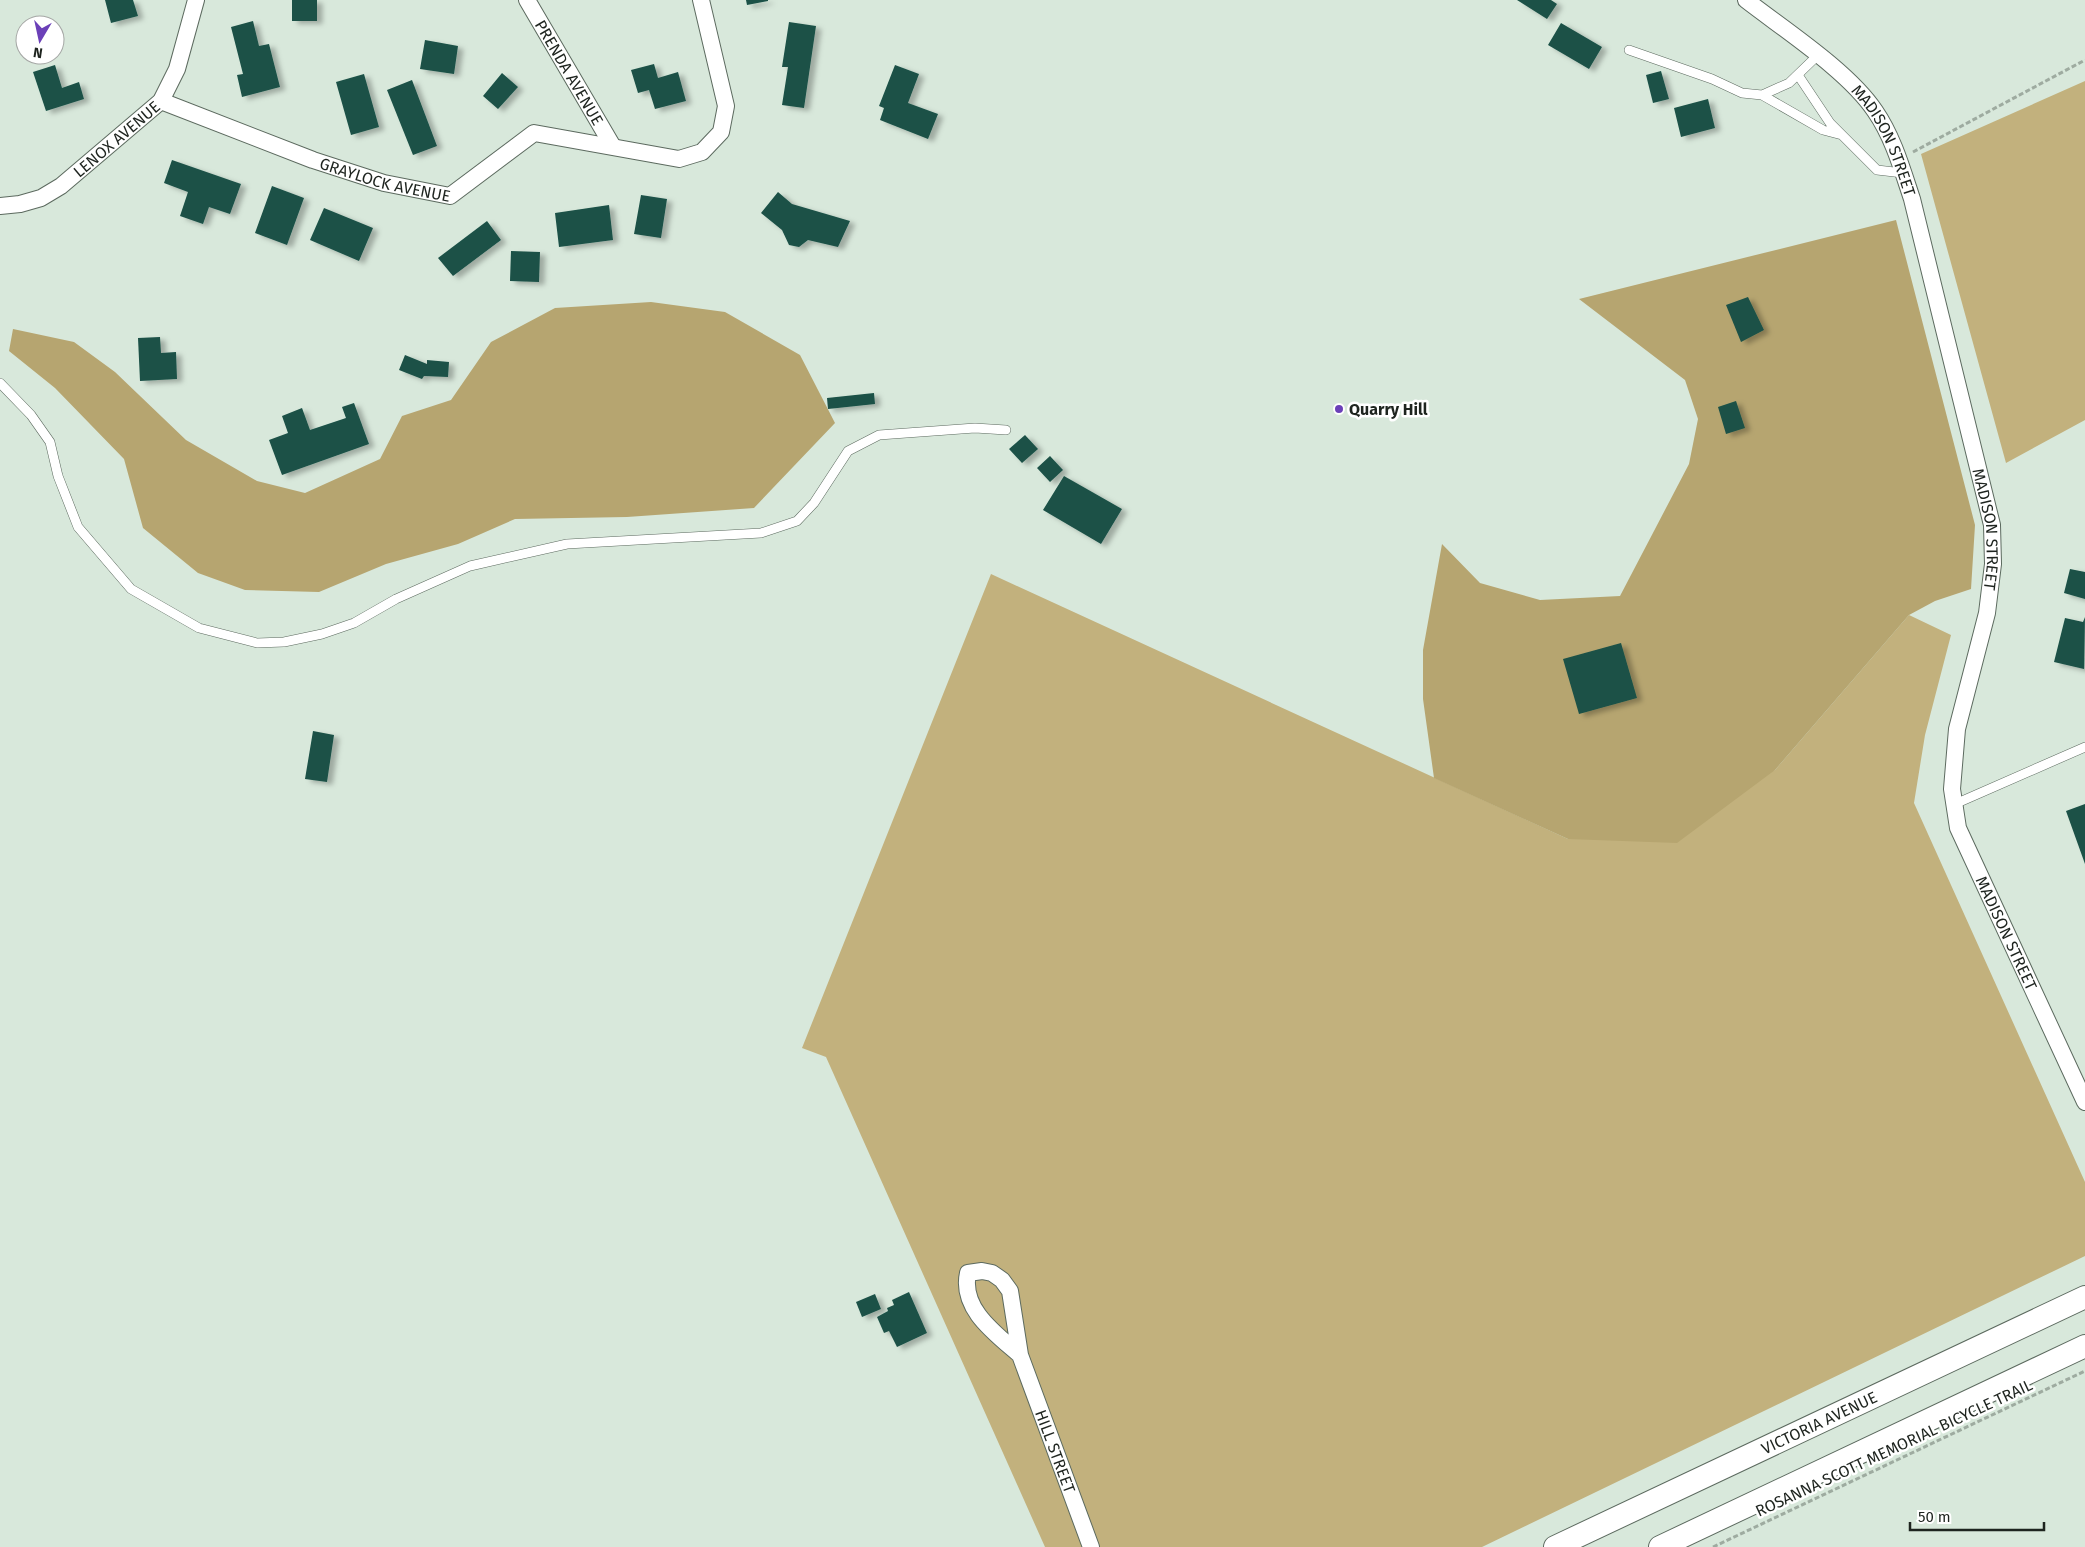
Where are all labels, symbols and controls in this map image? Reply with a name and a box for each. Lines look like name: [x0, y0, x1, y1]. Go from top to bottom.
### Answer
north arrow: [15, 15, 65, 65]
street label: PRENDA AVENUE: [531, 17, 608, 128]
text: N: [32, 43, 44, 61]
street label: MADISON STREET: [1848, 80, 1920, 199]
street label: LENOX AVENUE: [69, 97, 164, 181]
street label: GRAYLOCK AVENUE: [317, 153, 452, 205]
place label: Quarry Hill: [1349, 400, 1428, 419]
marker: Quarry Hill: [1333, 403, 1345, 415]
street label: MADISON STREET: [1969, 466, 2003, 592]
street label: MADISON STREET: [1972, 873, 2042, 994]
street label: ROSANNA SCOTT MEMORIAL BICYCLE TRAIL: [1752, 1375, 2036, 1521]
street label: VICTORIA AVENUE: [1758, 1387, 1880, 1458]
street label: HILL STREET: [1031, 1407, 1080, 1496]
scale bar: [1910, 1500, 2044, 1532]
text: 50 m: [1918, 1508, 1951, 1526]

